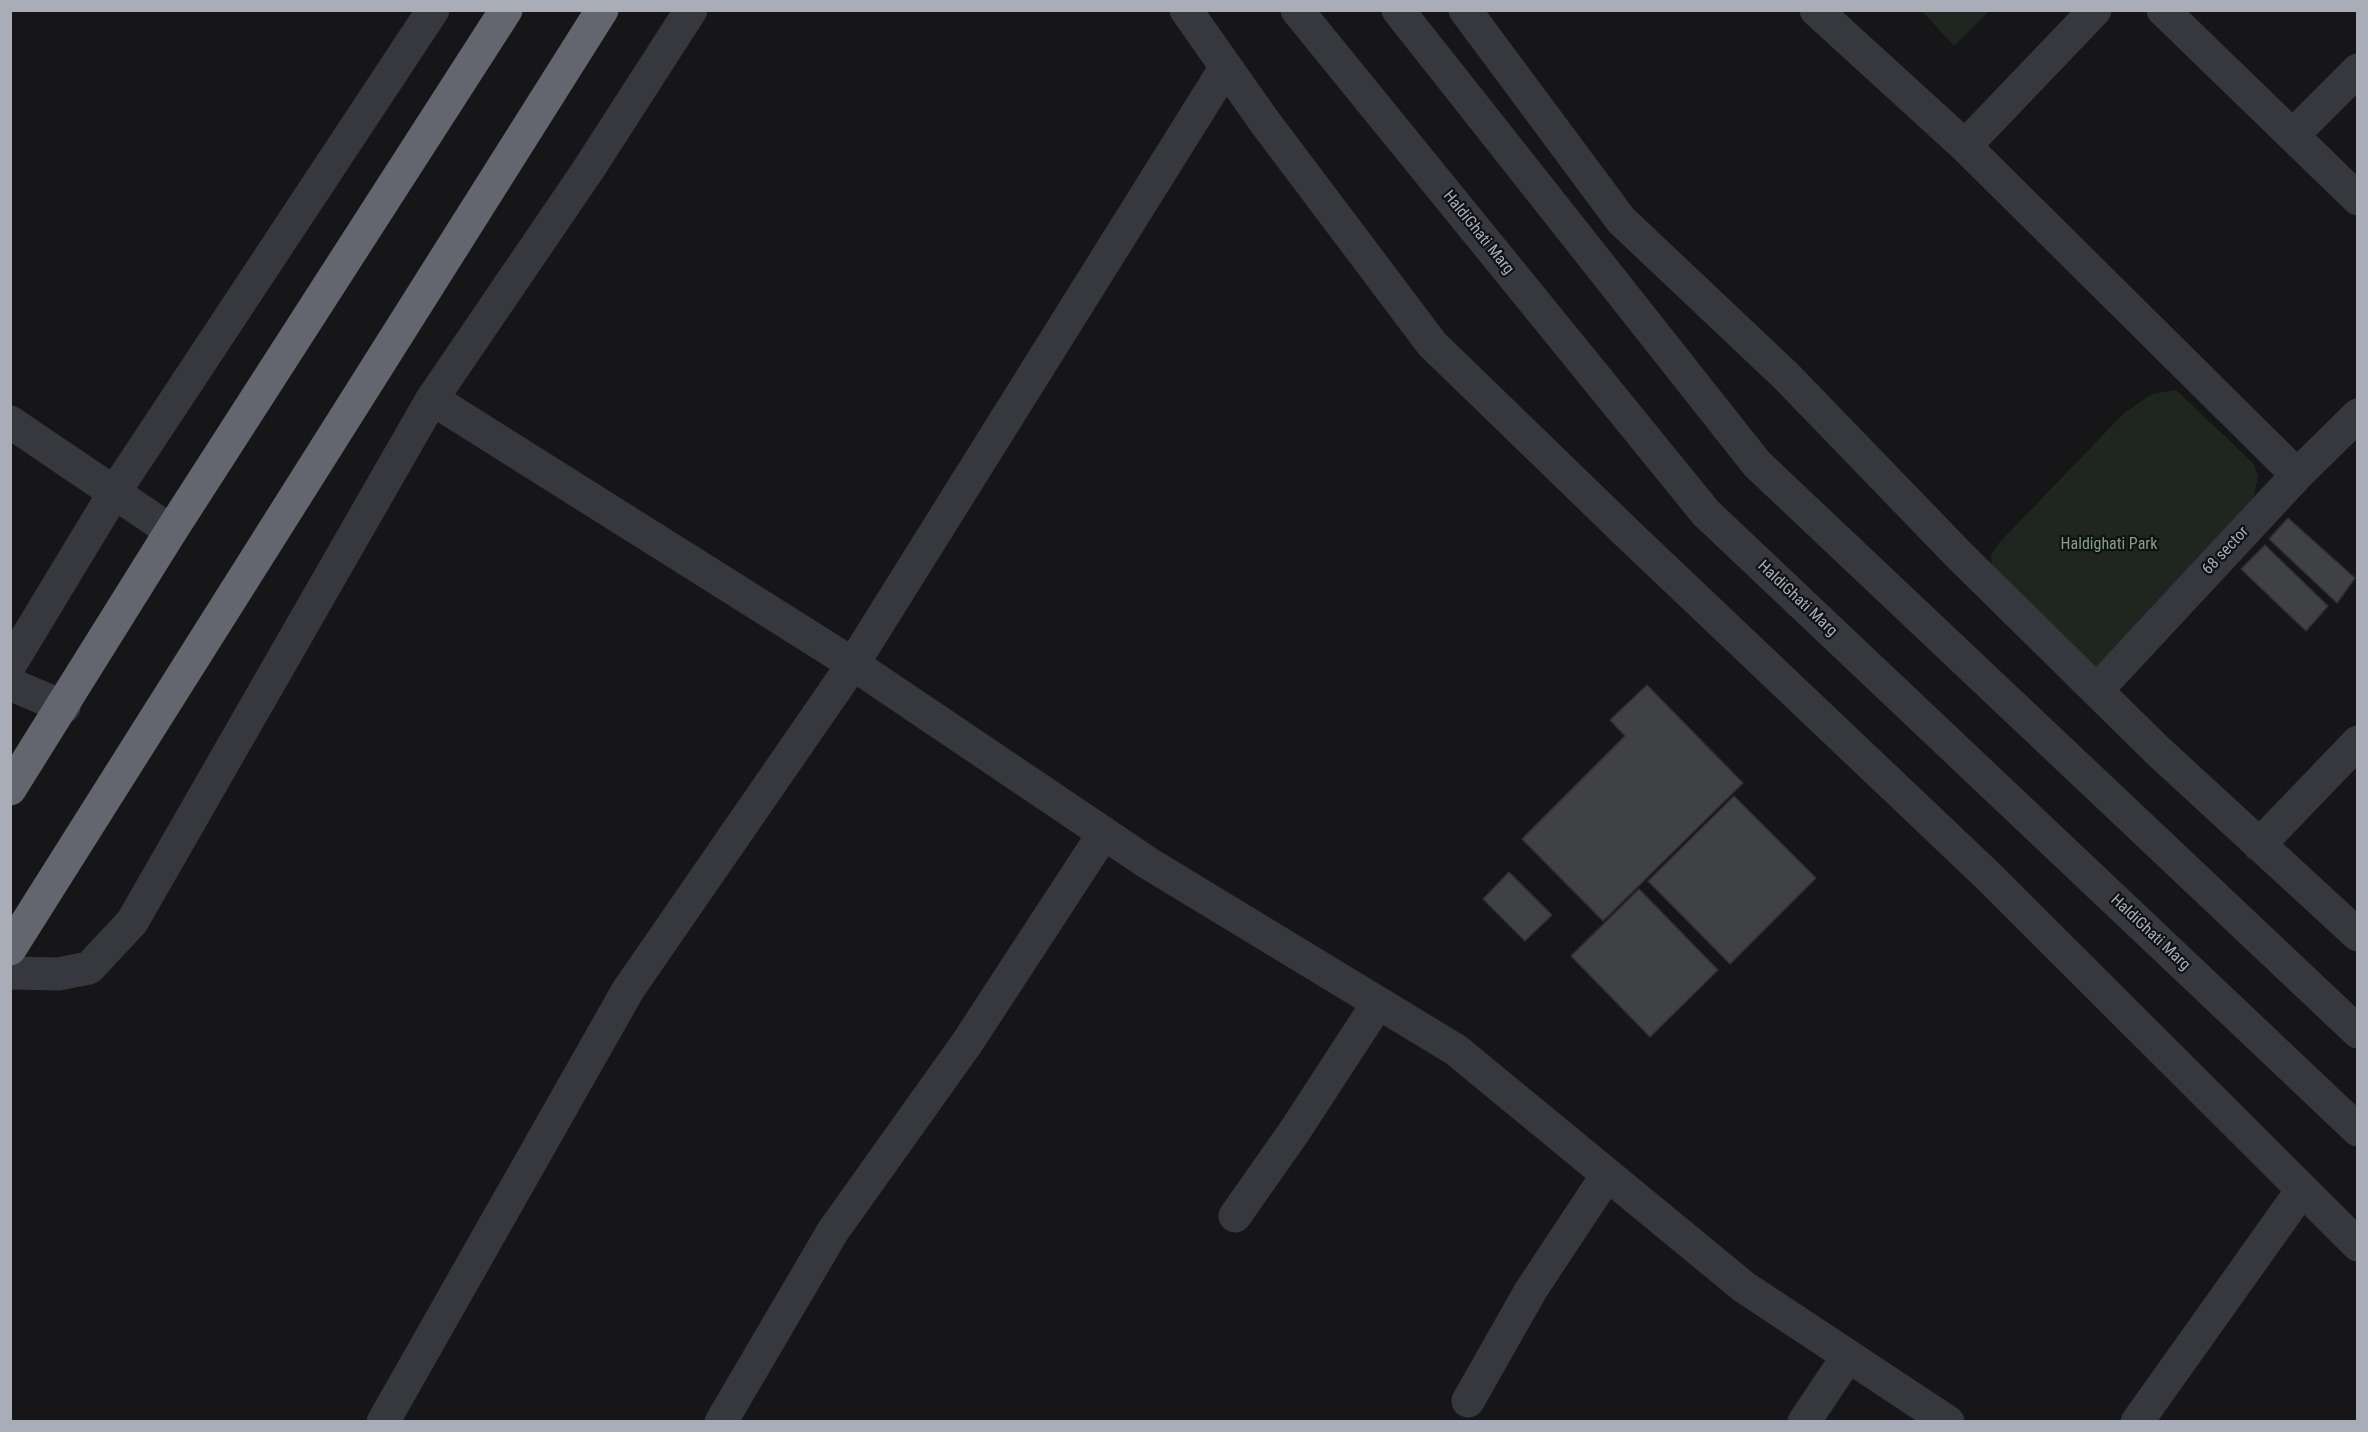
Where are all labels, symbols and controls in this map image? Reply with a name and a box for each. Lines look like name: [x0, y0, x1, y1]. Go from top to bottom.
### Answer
street label: HaldiGhati Marg: [1438, 187, 1518, 279]
street label: 68 sector: [2199, 523, 2253, 579]
park label: Haldighati Park: [2061, 535, 2157, 555]
street label: HaldiGhati Marg: [1753, 557, 1841, 641]
street label: HaldiGhati Marg: [2106, 891, 2194, 975]

